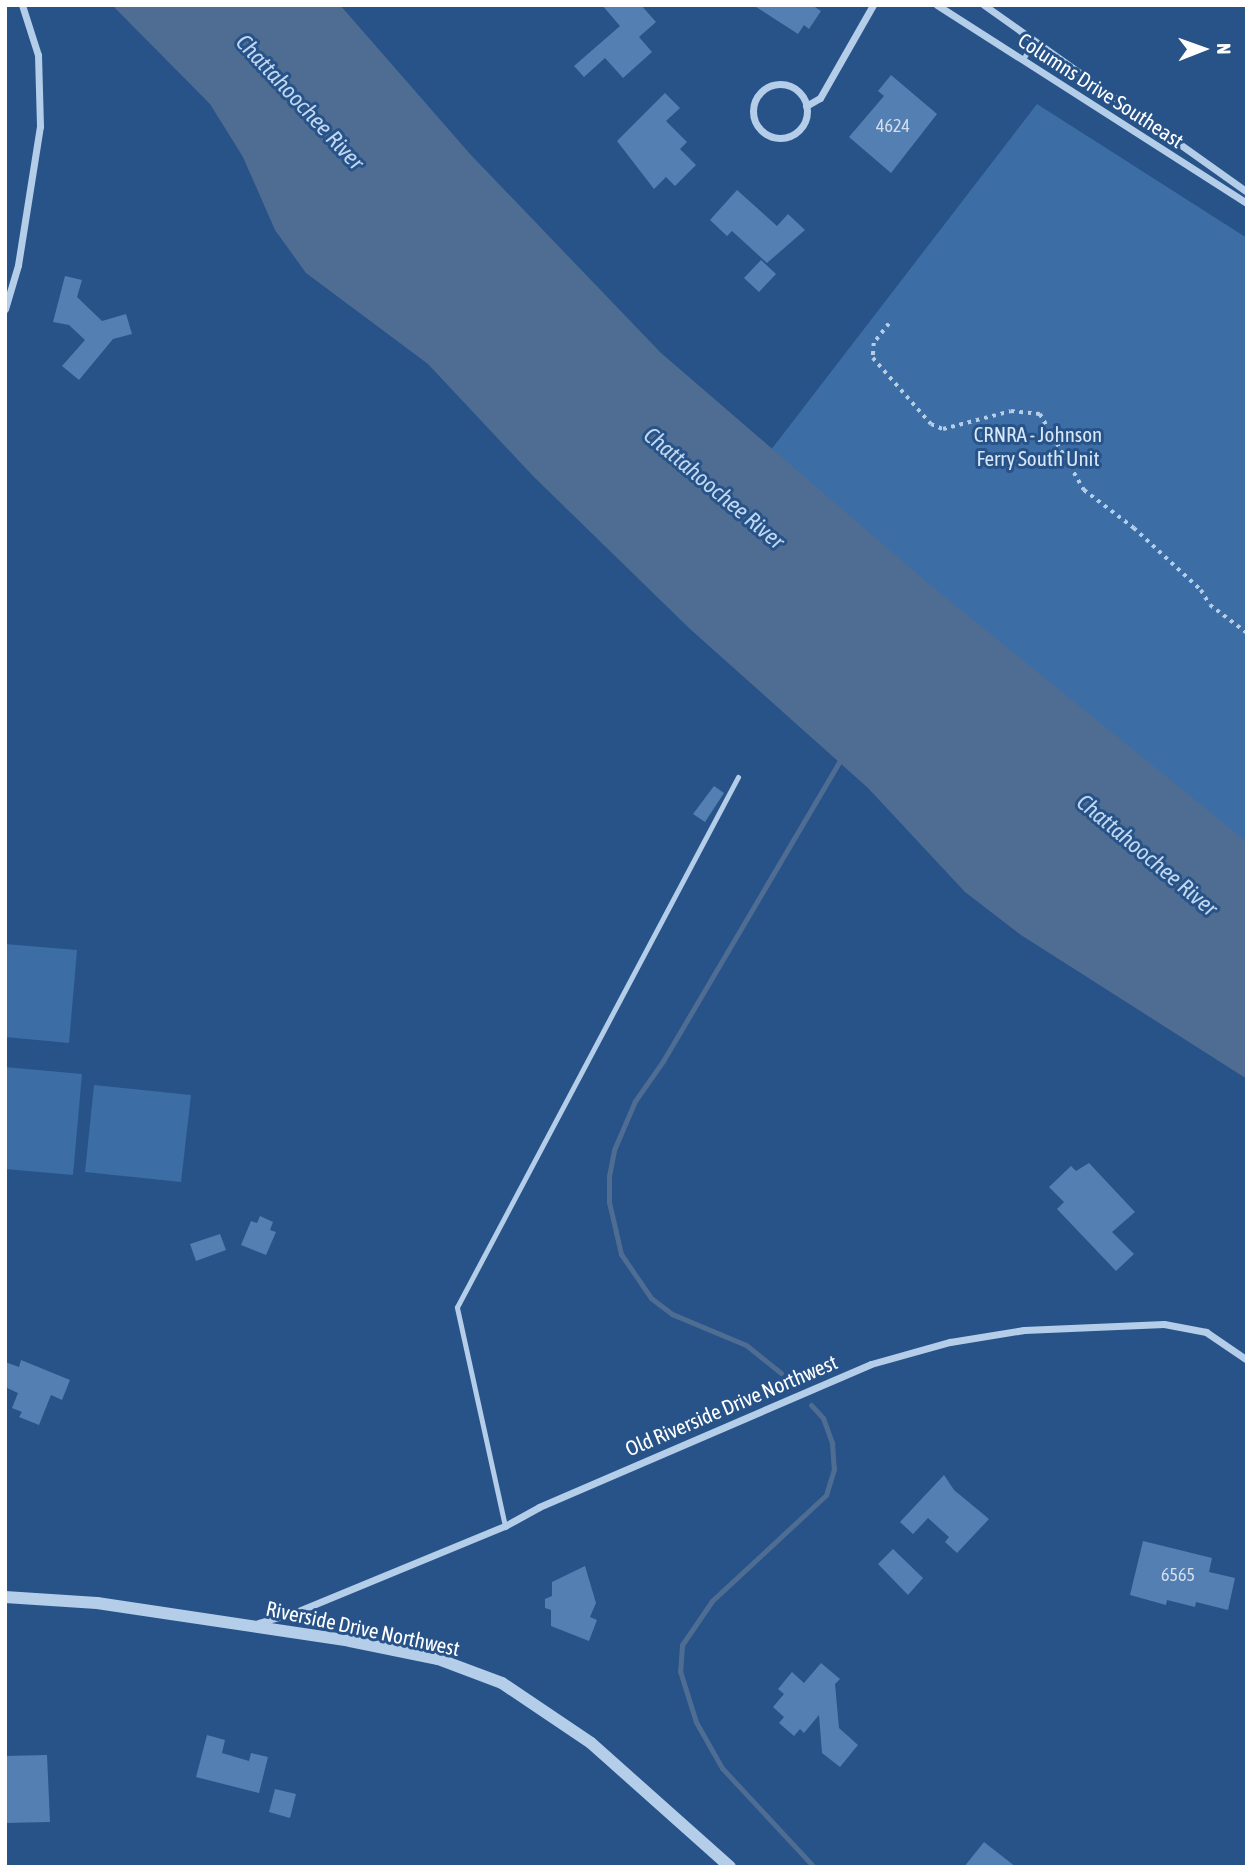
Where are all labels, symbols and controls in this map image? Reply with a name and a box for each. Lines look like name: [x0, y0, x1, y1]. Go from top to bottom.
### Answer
north arrow: [1168, 14, 1238, 84]
street label: Columns Drive Southeast: [1014, 27, 1188, 153]
water label: Chattahoochee River: [230, 29, 370, 175]
text: N: [1213, 43, 1235, 54]
house number: 4624: [876, 115, 910, 137]
water label: Chattahoochee River: [638, 421, 790, 555]
park label: CRNRA - Johnson Ferry South Unit: [974, 421, 1102, 471]
water label: Chattahoochee River: [1071, 788, 1223, 922]
street label: Old Riverside Drive Northwest: [621, 1349, 841, 1461]
house number: 6565: [1161, 1564, 1195, 1586]
street label: Riverside Drive Northwest: [264, 1595, 462, 1661]

